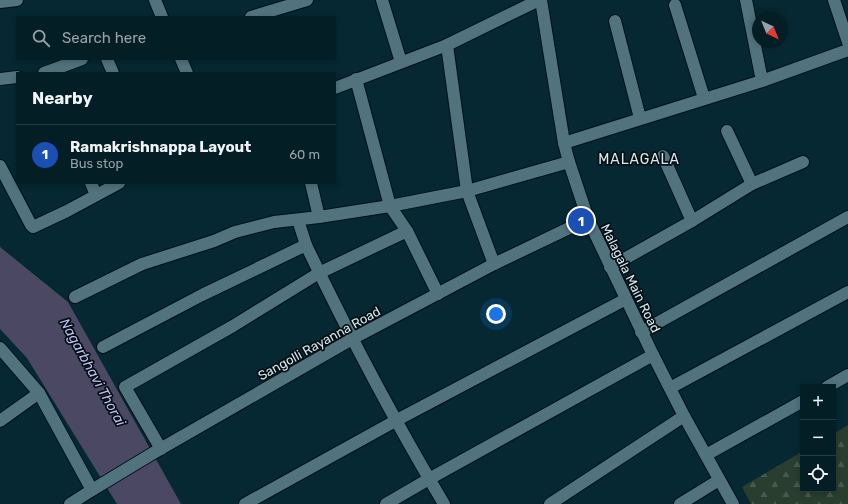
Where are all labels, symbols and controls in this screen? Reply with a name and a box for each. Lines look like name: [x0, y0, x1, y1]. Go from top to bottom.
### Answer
north arrow: [752, 12, 788, 48]
search box: [16, 16, 336, 60]
icon: search: [30, 27, 52, 49]
text: Search here: [62, 29, 146, 47]
text: Nearby: [32, 88, 93, 108]
text: Ramakrishnappa Layout: [70, 138, 251, 156]
text: 1: [42, 147, 48, 162]
text: 60 m: [289, 147, 320, 162]
district label: MALAGALA: [598, 151, 680, 168]
text: Bus stop: [70, 156, 123, 171]
pin: 1: [568, 206, 594, 236]
street label: Malagala Main Road: [597, 222, 663, 335]
street label: Sangolli Rayanna Road: [255, 304, 384, 384]
your location: [486, 304, 506, 324]
water label: Nagarbhavi Thorai: [56, 315, 129, 430]
map controls: [800, 384, 836, 492]
button: +: [800, 384, 836, 420]
button: −: [800, 420, 836, 456]
button: locate: [800, 456, 836, 492]

